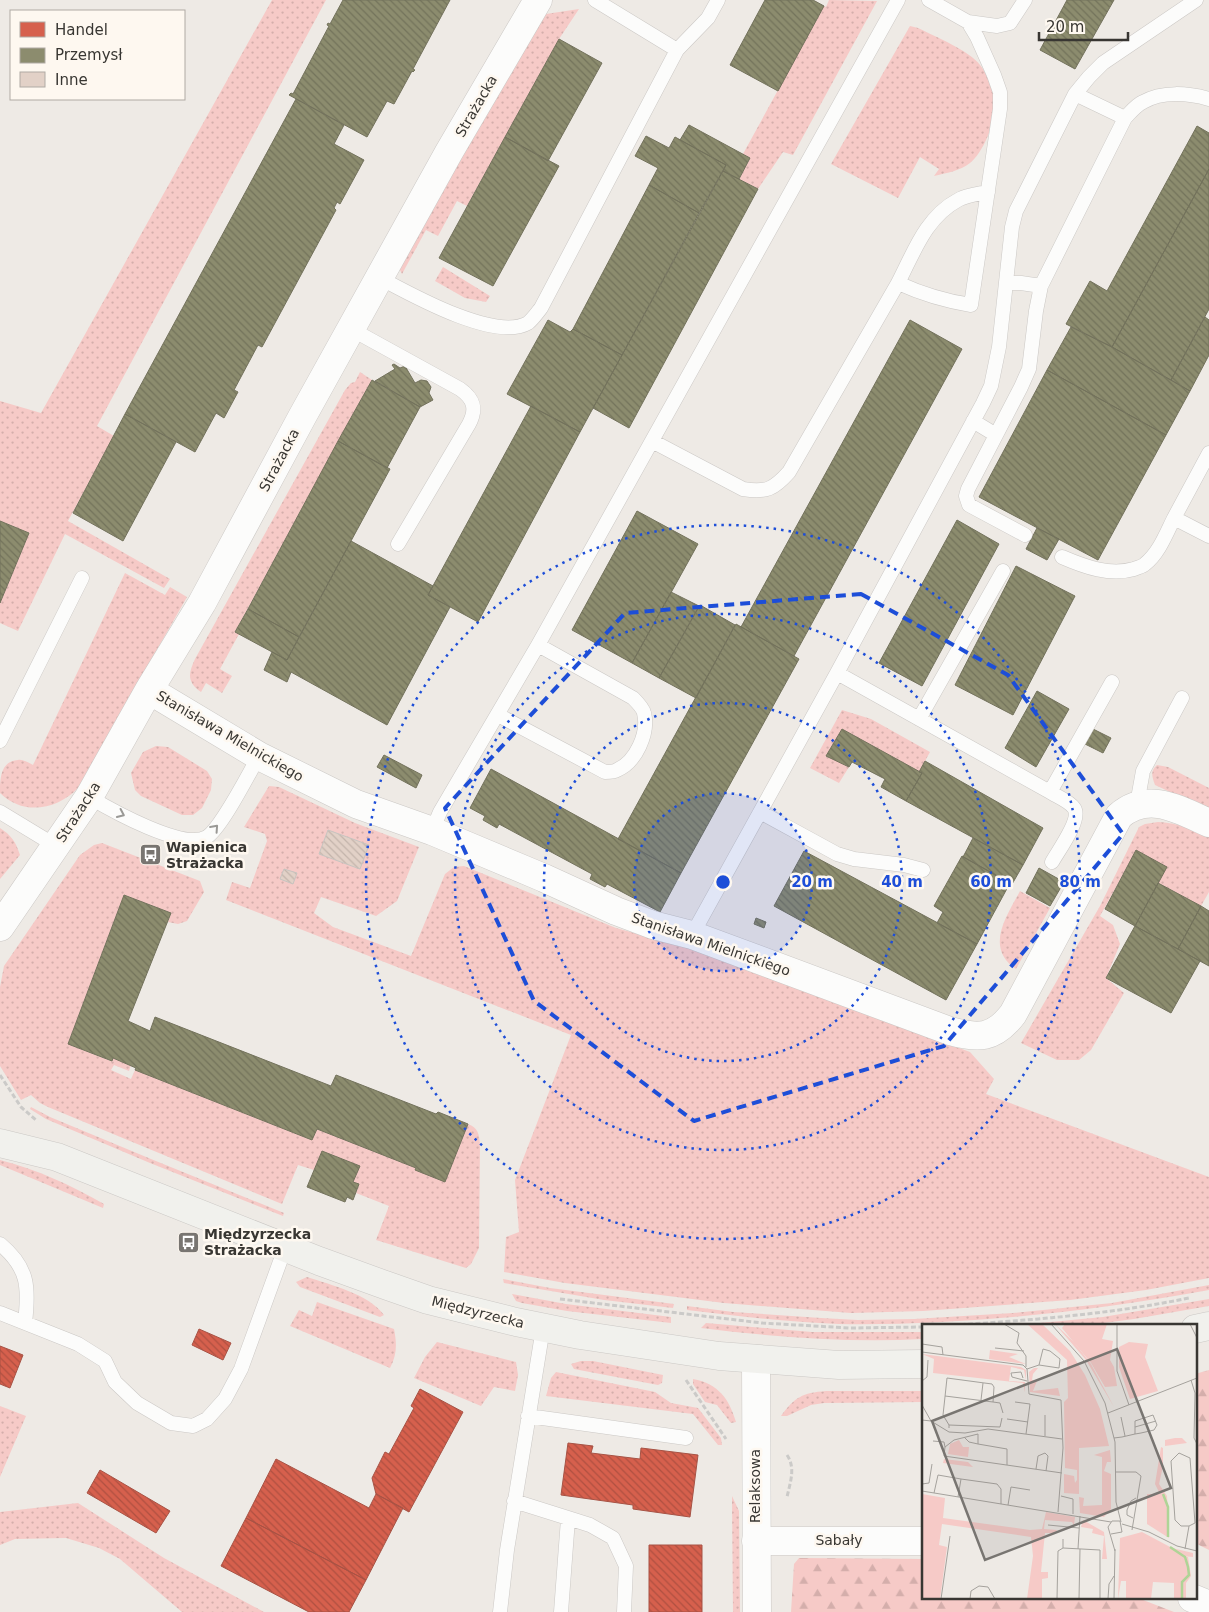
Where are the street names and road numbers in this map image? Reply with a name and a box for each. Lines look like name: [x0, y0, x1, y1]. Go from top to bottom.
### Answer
street label: Strażacka: [452, 72, 500, 140]
street label: Strażacka: [256, 426, 302, 494]
street label: Stanisława Mielnickiego: [154, 687, 306, 785]
street label: Strażacka: [53, 779, 103, 845]
street label: Stanisława Mielnickiego: [629, 909, 793, 979]
street label: Międzyrzecka: [430, 1293, 526, 1331]
street label: Relaksowa: [747, 1449, 763, 1523]
street label: Sabały: [815, 1532, 863, 1548]

